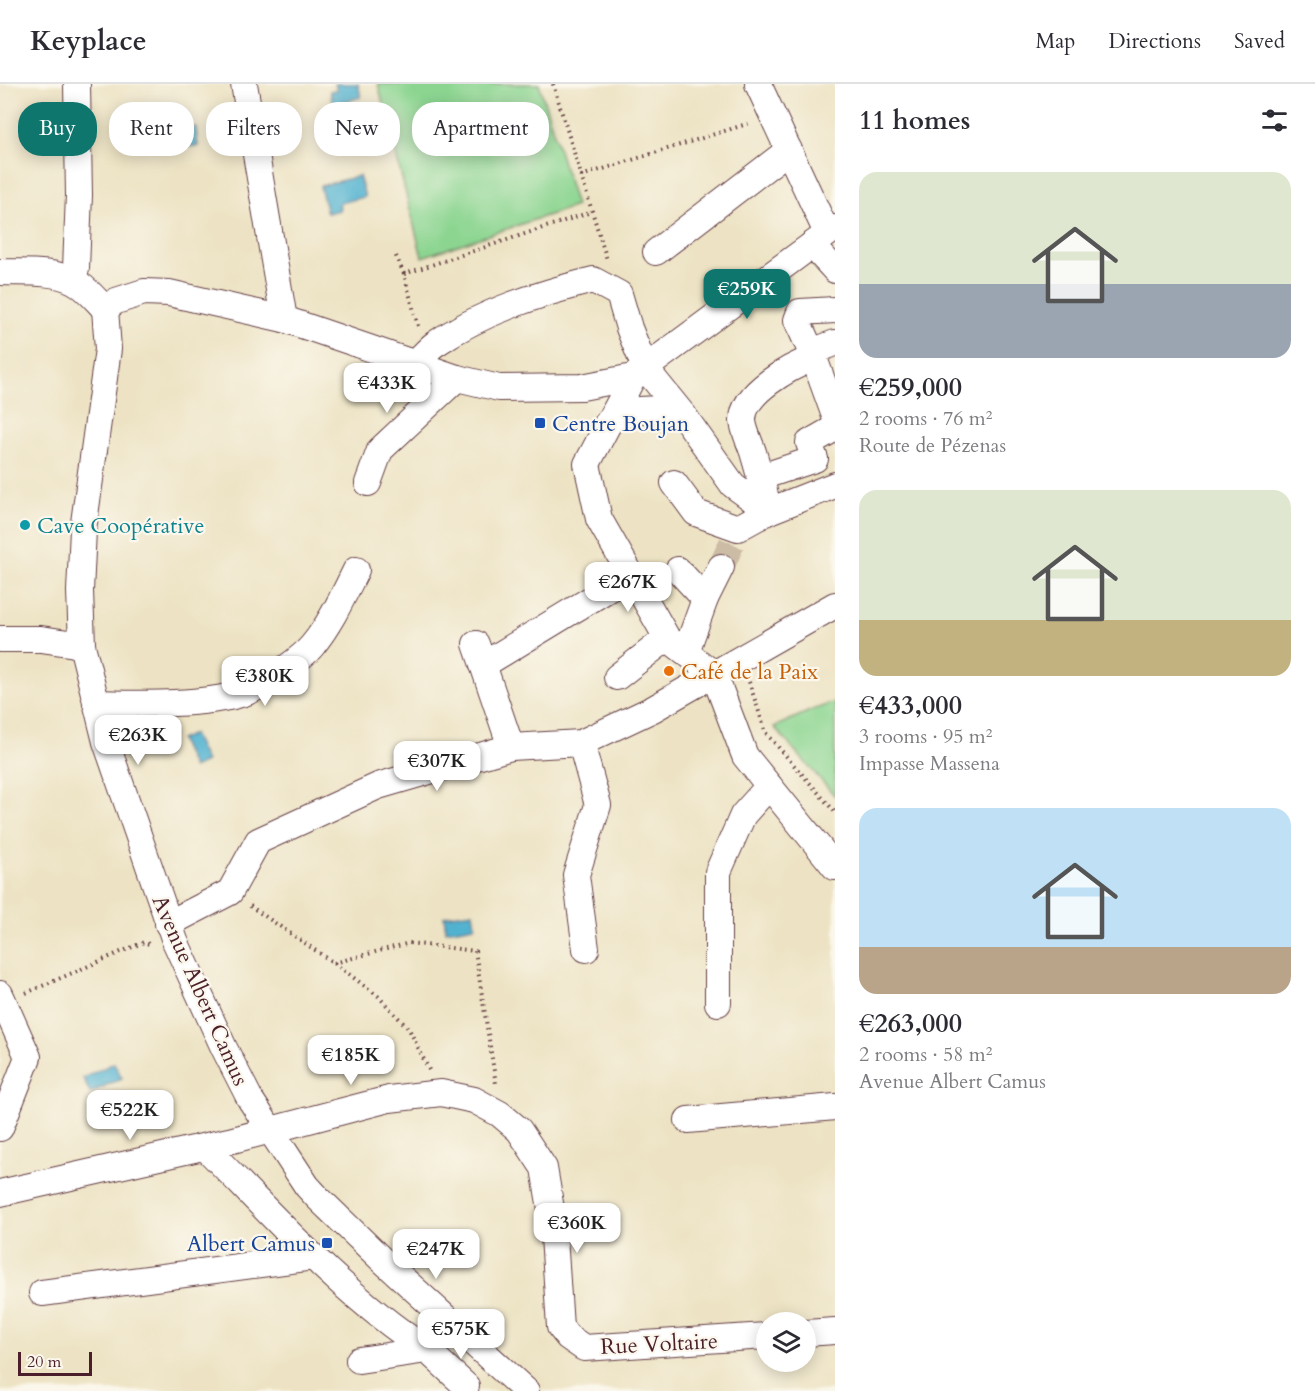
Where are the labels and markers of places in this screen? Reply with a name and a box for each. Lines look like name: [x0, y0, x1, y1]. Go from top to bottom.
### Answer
pin: €259K: [705, 269, 789, 320]
pin: €433K: [345, 363, 429, 414]
place label: Centre Boujan: [552, 409, 690, 439]
marker: Centre Boujan: [533, 416, 547, 430]
place label: Cave Coopérative: [37, 511, 204, 541]
marker: Cave Coopérative: [18, 518, 32, 532]
pin: €267K: [586, 562, 670, 613]
pin: €380K: [223, 656, 307, 707]
place label: Café de la Paix: [681, 657, 818, 687]
marker: Café de la Paix: [662, 664, 676, 678]
pin: €263K: [96, 715, 180, 766]
pin: €307K: [395, 741, 479, 792]
pin: €185K: [309, 1035, 393, 1086]
pin: €522K: [88, 1090, 172, 1141]
pin: €360K: [535, 1203, 619, 1254]
place label: Albert Camus: [187, 1229, 315, 1259]
pin: €247K: [394, 1229, 478, 1280]
marker: Albert Camus: [320, 1236, 334, 1250]
pin: €575K: [419, 1309, 503, 1360]

